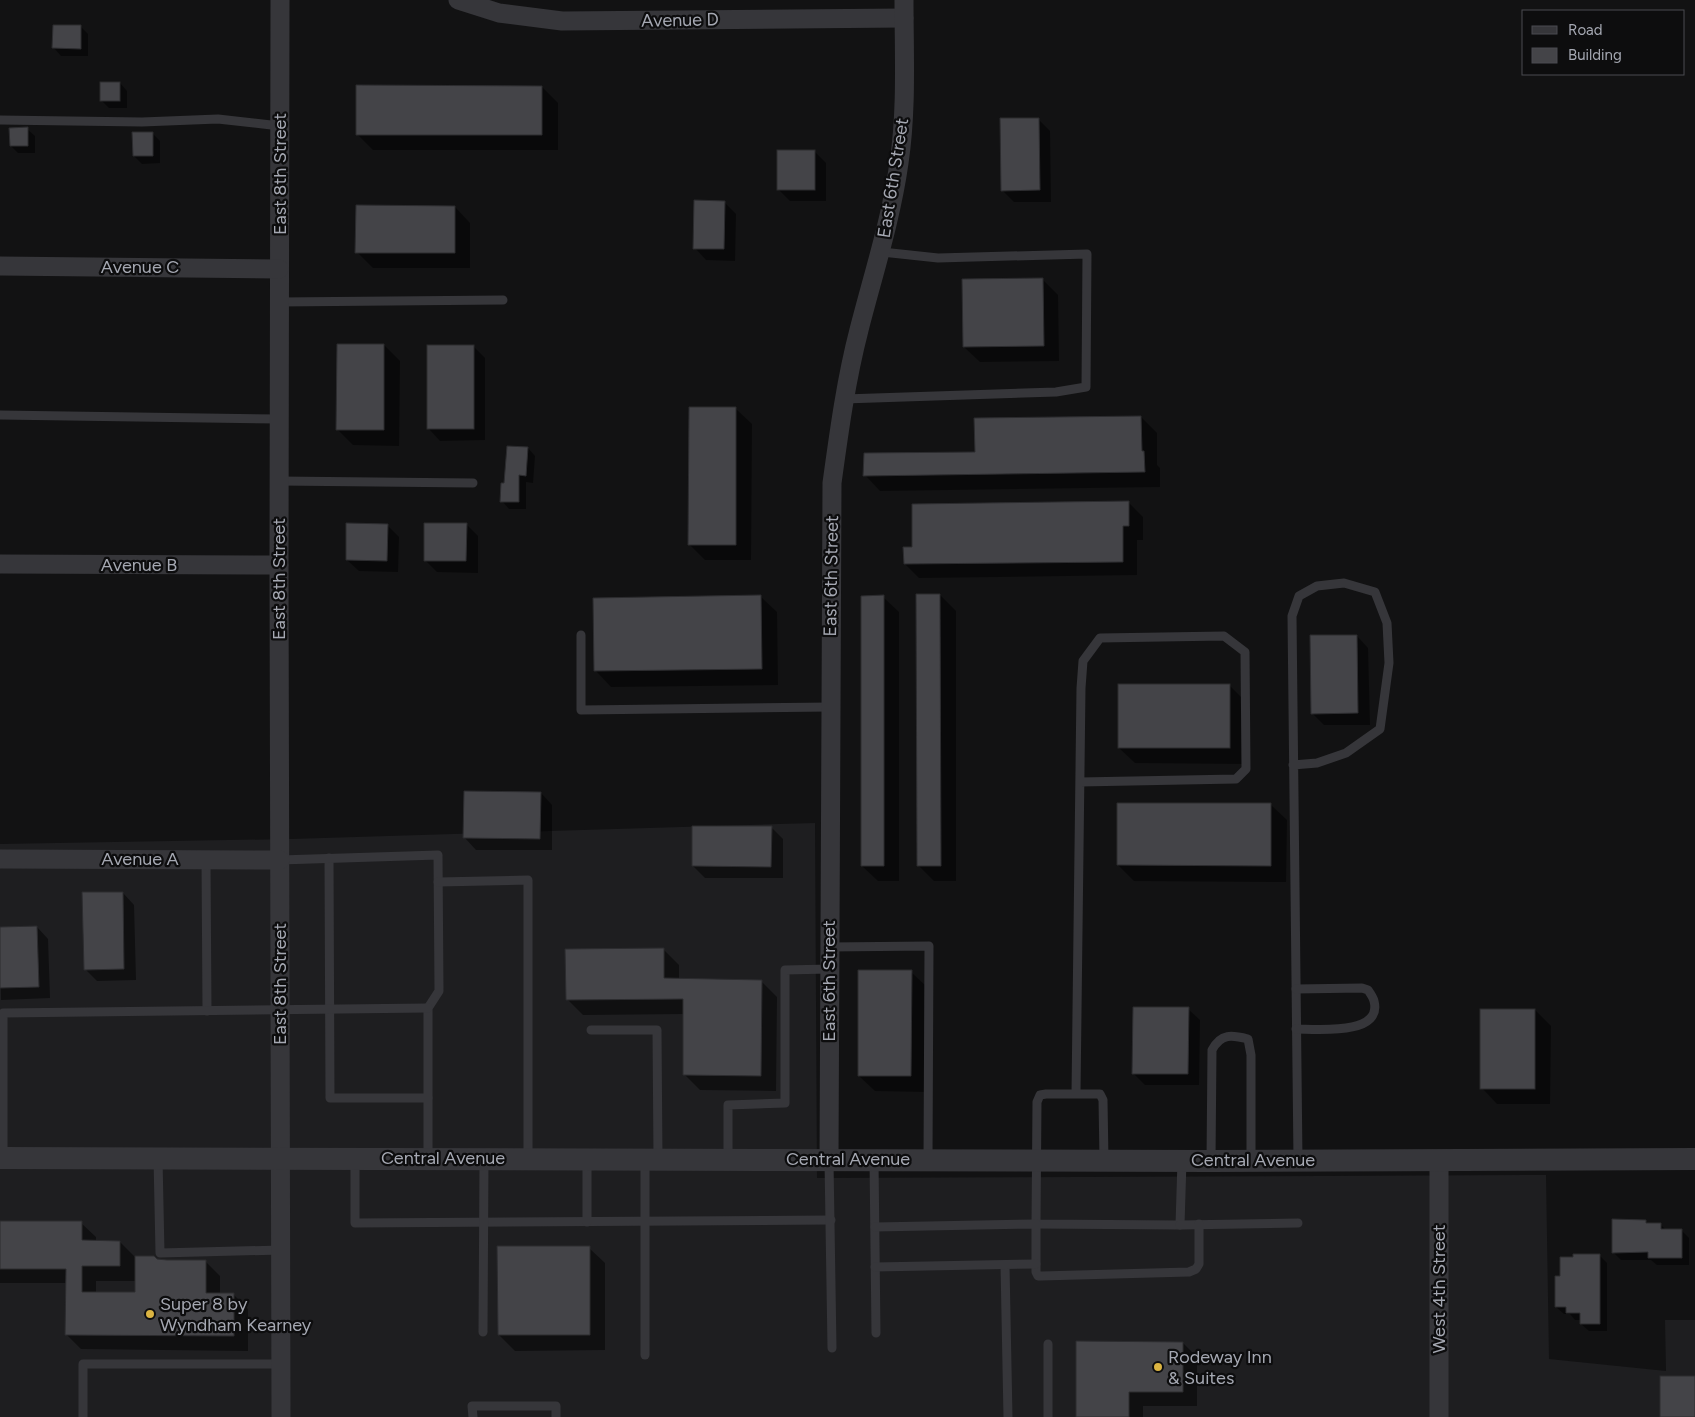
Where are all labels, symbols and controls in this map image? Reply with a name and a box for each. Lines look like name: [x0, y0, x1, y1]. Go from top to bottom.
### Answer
street label: Avenue D: [641, 8, 719, 32]
legend: [1522, 10, 1685, 75]
text: Road: [1568, 21, 1603, 39]
text: Building: [1568, 46, 1622, 64]
street label: East 8th Street: [269, 113, 291, 235]
street label: East 6th Street: [873, 116, 913, 240]
street label: Avenue C: [101, 256, 179, 278]
street label: East 6th Street: [819, 515, 843, 637]
street label: East 8th Street: [268, 518, 290, 640]
street label: Avenue B: [101, 554, 177, 576]
street label: Avenue A: [101, 848, 179, 870]
street label: East 6th Street: [818, 920, 840, 1042]
street label: East 8th Street: [269, 923, 291, 1045]
street label: Central Avenue: [381, 1147, 505, 1169]
street label: Central Avenue: [786, 1148, 910, 1170]
street label: Central Avenue: [1191, 1149, 1315, 1171]
street label: West 4th Street: [1428, 1224, 1450, 1353]
place label: Super 8 by Wyndham Kearney: [160, 1293, 312, 1336]
marker: Super 8 by Wyndham Kearney: [144, 1308, 156, 1320]
place label: Rodeway Inn & Suites: [1168, 1346, 1272, 1389]
marker: Rodeway Inn & Suites: [1152, 1361, 1164, 1373]

